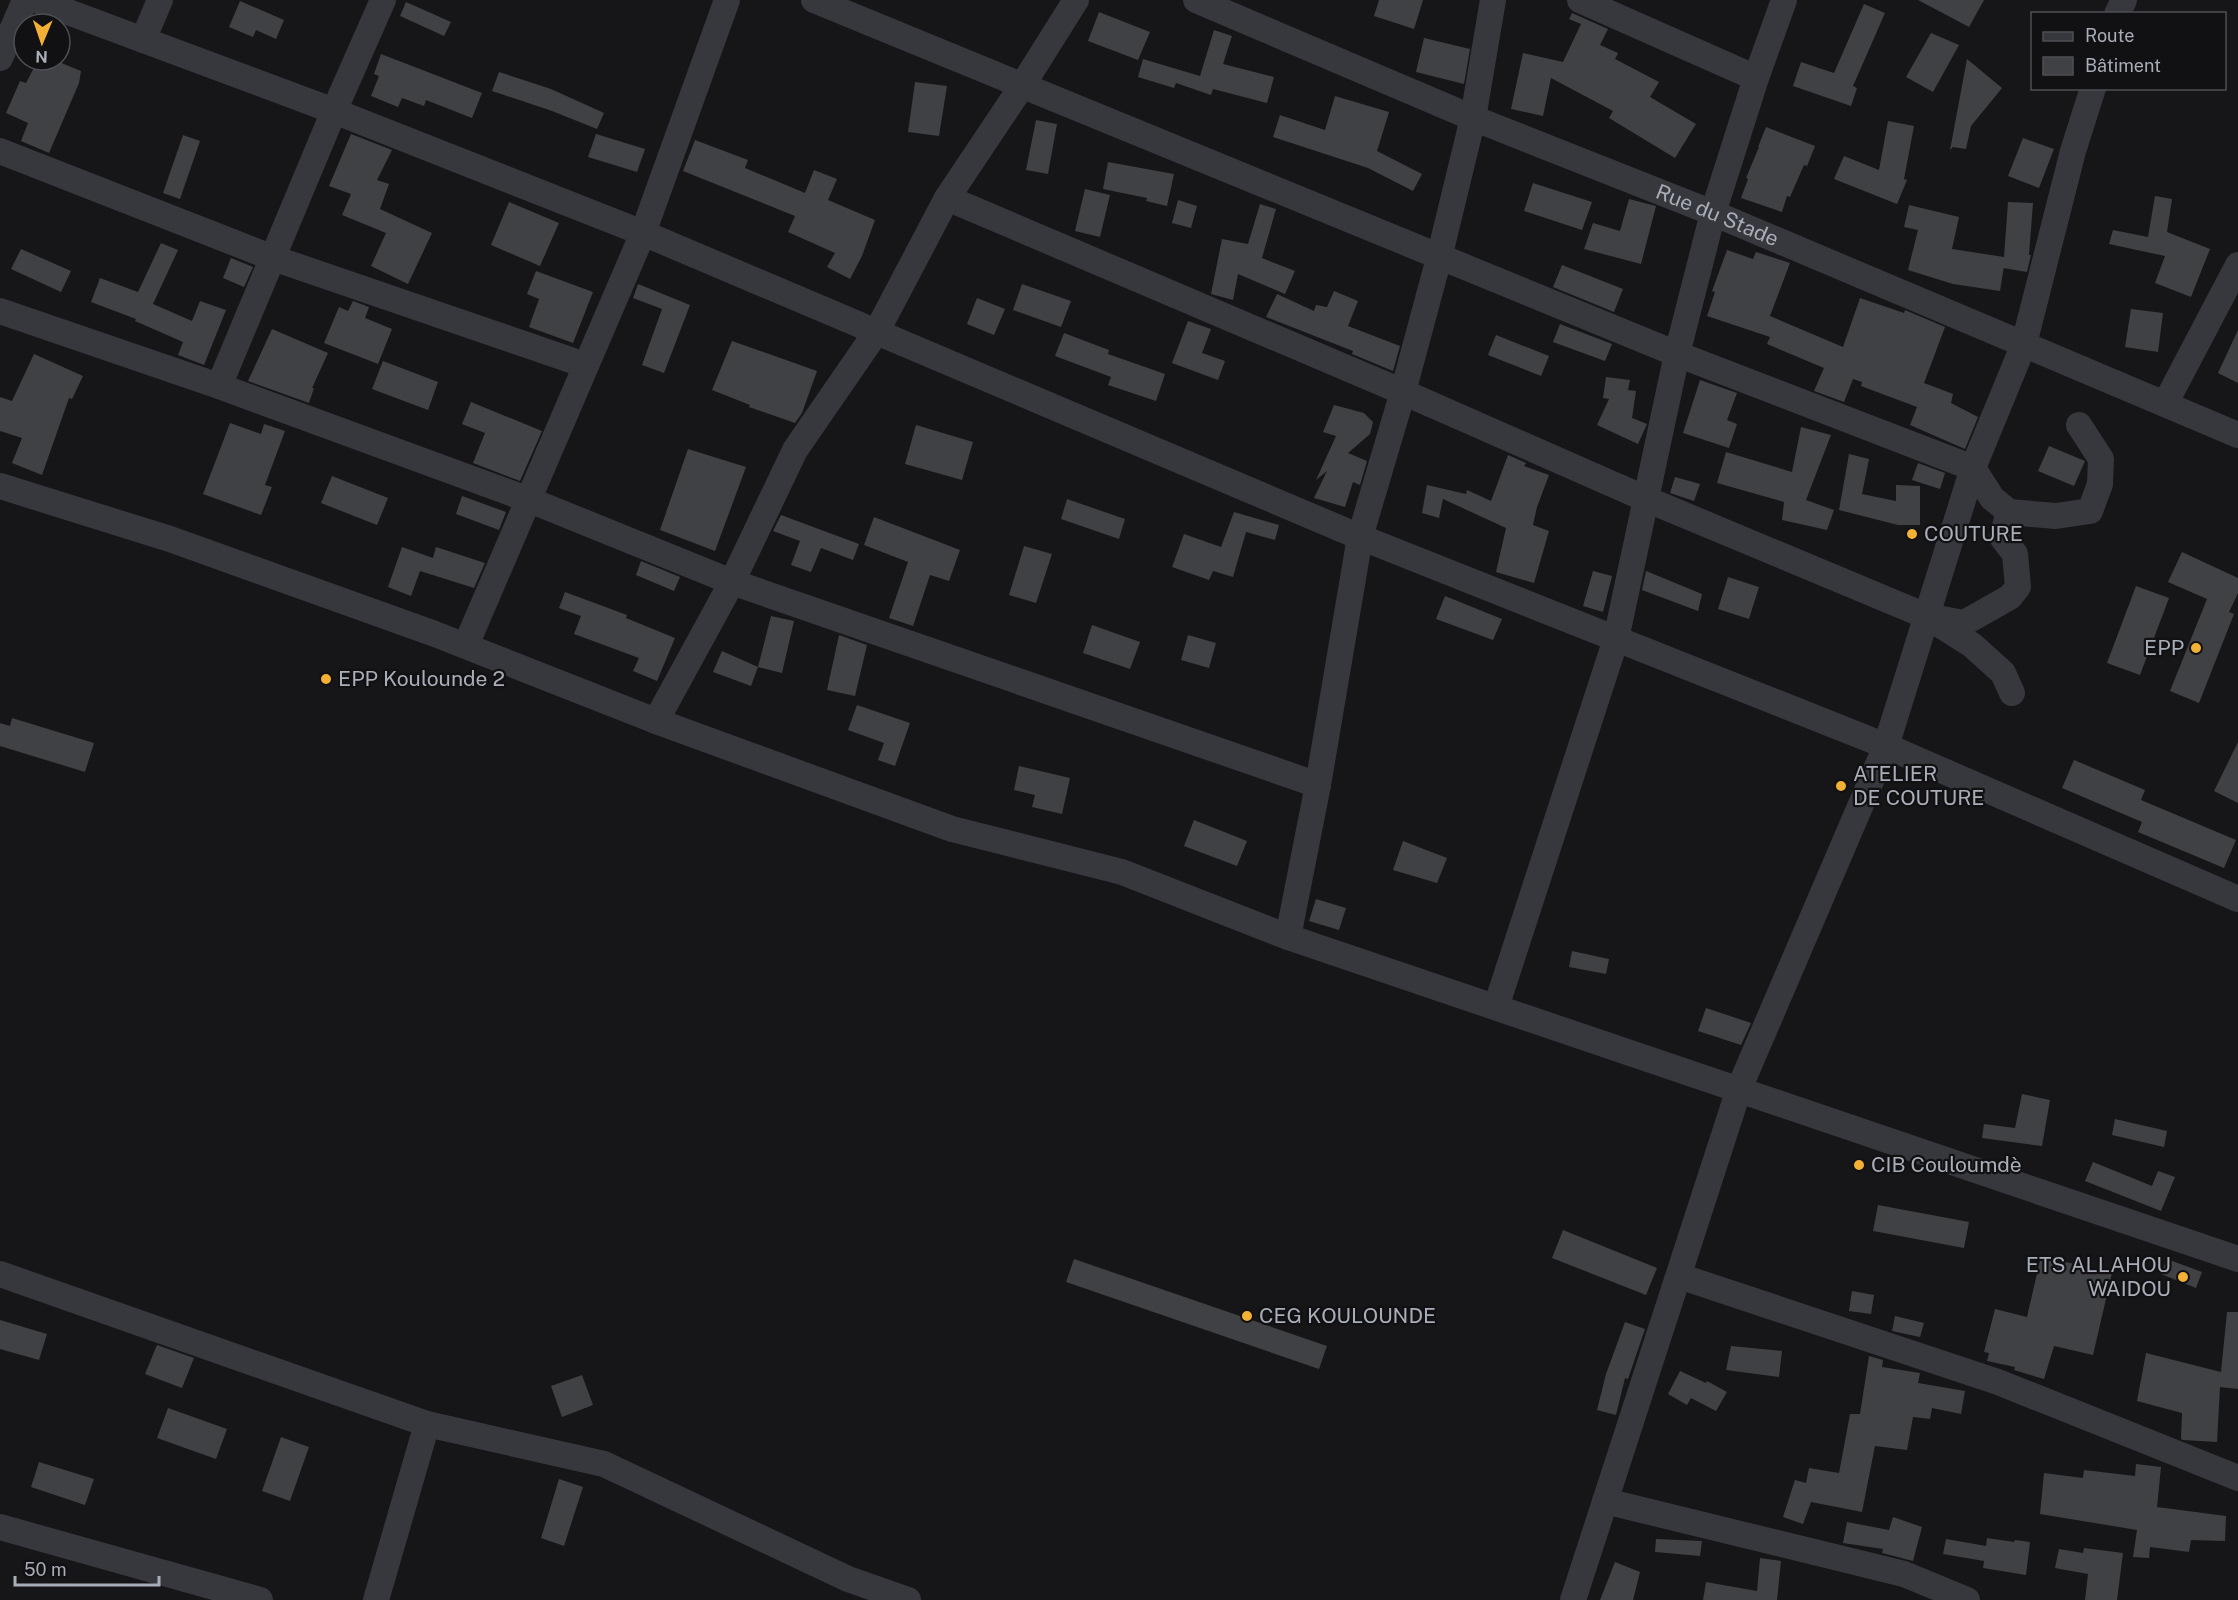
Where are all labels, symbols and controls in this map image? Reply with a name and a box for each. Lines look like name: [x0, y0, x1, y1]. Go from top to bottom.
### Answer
north arrow: [12, 12, 72, 72]
legend: [2031, 12, 2226, 90]
text: Route: [2085, 25, 2134, 46]
text: N: [35, 47, 48, 66]
text: Bâtiment: [2085, 55, 2161, 76]
street label: Rue du Stade: [1652, 179, 1783, 251]
place label: COUTURE: [1924, 521, 2023, 546]
marker: COUTURE: [1905, 527, 1919, 541]
place label: EPP: [2144, 635, 2184, 660]
marker: EPP: [2189, 641, 2203, 655]
place label: EPP Koulounde 2: [338, 666, 505, 691]
marker: EPP Koulounde 2: [319, 672, 333, 686]
place label: ATELIER DE COUTURE: [1853, 761, 1984, 810]
marker: ATELIER DE COUTURE: [1834, 779, 1848, 793]
place label: CIB Couloumdè: [1871, 1152, 2022, 1177]
marker: CIB Couloumdè: [1852, 1158, 1866, 1172]
place label: ETS ALLAHOU WAIDOU: [2026, 1252, 2171, 1301]
marker: ETS ALLAHOU WAIDOU: [2176, 1270, 2190, 1284]
place label: CEG KOULOUNDE: [1259, 1303, 1436, 1328]
marker: CEG KOULOUNDE: [1240, 1309, 1254, 1323]
scale bar: [15, 1549, 159, 1587]
text: 50 m: [24, 1559, 67, 1580]

